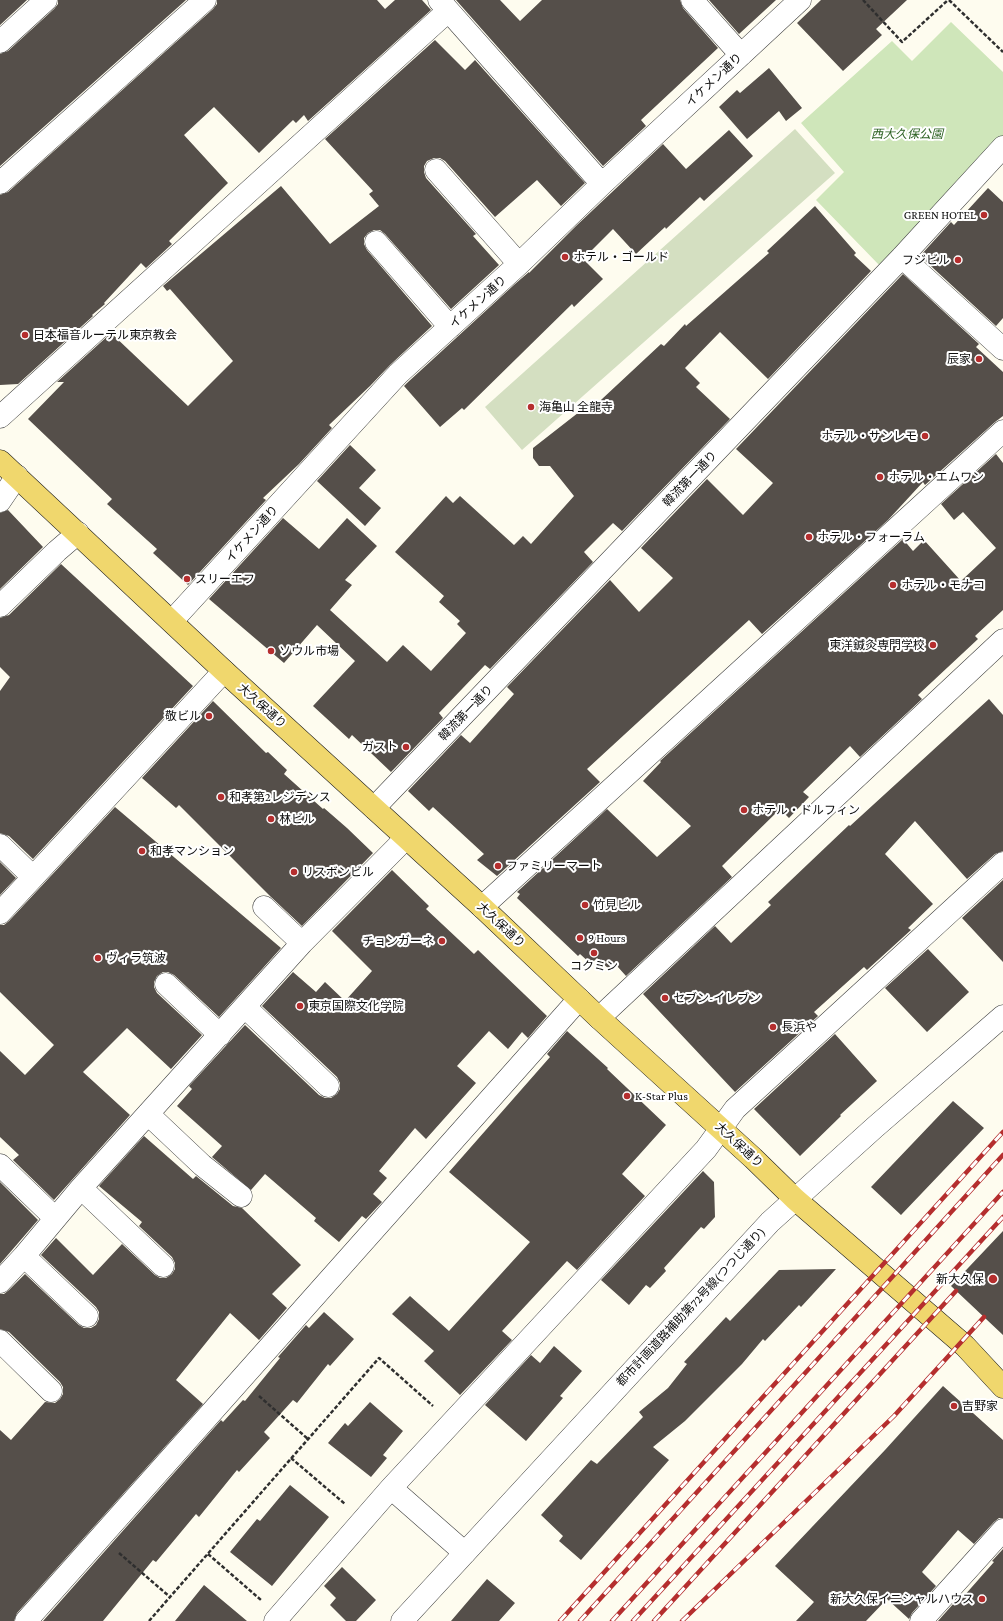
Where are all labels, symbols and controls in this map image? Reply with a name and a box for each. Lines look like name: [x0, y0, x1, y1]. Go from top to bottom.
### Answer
street label: イケメン通り: [683, 50, 745, 110]
park label: 西大久保公園: [871, 127, 943, 141]
place label: GREEN HOTEL: [904, 208, 976, 222]
marker: GREEN HOTEL: [979, 210, 989, 220]
place label: ホテル・ゴールド: [573, 250, 669, 264]
marker: ホテル・ゴールド: [560, 252, 570, 262]
place label: フジビル: [902, 253, 950, 267]
marker: フジビル: [953, 255, 963, 265]
street label: イケメン通り: [446, 273, 510, 331]
place label: 日本福音ルーテル東京教会: [33, 328, 177, 342]
marker: 日本福音ルーテル東京教会: [20, 330, 30, 340]
place label: 辰家: [947, 352, 971, 366]
marker: 辰家: [974, 354, 984, 364]
place label: 海亀山 全龍寺: [539, 400, 613, 414]
marker: 海亀山 全龍寺: [526, 402, 536, 412]
place label: ホテル・サンレモ: [821, 429, 917, 443]
marker: ホテル・サンレモ: [920, 431, 930, 441]
street label: 韓流第一通り: [660, 448, 720, 510]
place label: ホテル・エムワン: [888, 470, 984, 484]
marker: ホテル・エムワン: [875, 472, 885, 482]
street label: イケメン通り: [223, 502, 281, 566]
place label: ホテル・フォーラム: [817, 530, 925, 544]
marker: ホテル・フォーラム: [804, 532, 814, 542]
place label: スリーエフ: [195, 572, 255, 586]
marker: スリーエフ: [182, 574, 192, 584]
place label: ホテル・モナコ: [901, 578, 985, 592]
marker: ホテル・モナコ: [888, 580, 898, 590]
place label: 東洋鍼灸専門学校: [829, 638, 925, 652]
marker: 東洋鍼灸専門学校: [928, 640, 938, 650]
place label: ソウル市場: [279, 644, 339, 658]
marker: ソウル市場: [266, 646, 276, 656]
street label: 大久保通り: [235, 681, 289, 731]
street label: 韓流第一通り: [436, 682, 496, 744]
place label: 敬ビル: [165, 709, 201, 723]
marker: 敬ビル: [204, 711, 214, 721]
place label: ガスト: [362, 740, 398, 754]
marker: ガスト: [401, 742, 411, 752]
place label: 和孝第2レジデンス: [229, 790, 331, 804]
marker: 和孝第2レジデンス: [216, 792, 226, 802]
place label: ホテル・ドルフィン: [752, 803, 860, 817]
marker: ホテル・ドルフィン: [739, 805, 749, 815]
place label: 林ビル: [279, 812, 315, 826]
marker: 林ビル: [266, 814, 276, 824]
place label: 和孝マンション: [150, 844, 234, 858]
marker: 和孝マンション: [137, 846, 147, 856]
place label: ファミリーマート: [506, 859, 602, 873]
marker: ファミリーマート: [493, 861, 503, 871]
place label: リスボンビル: [302, 865, 374, 879]
marker: リスボンビル: [289, 867, 299, 877]
place label: 竹見ビル: [593, 898, 641, 912]
street label: 大久保通り: [474, 899, 528, 951]
marker: 竹見ビル: [580, 900, 590, 910]
place label: 9 Hours: [588, 931, 625, 945]
marker: 9 Hours: [575, 933, 585, 943]
place label: チョンガーネ: [362, 934, 434, 948]
marker: チョンガーネ: [437, 936, 447, 946]
marker: コクミン: [589, 948, 599, 958]
place label: ヴィラ筑波: [106, 951, 166, 965]
marker: ヴィラ筑波: [93, 953, 103, 963]
place label: コクミン: [570, 959, 618, 973]
place label: セブン-イレブン: [673, 991, 761, 1005]
marker: セブン-イレブン: [660, 993, 670, 1003]
place label: 東京国際文化学院: [308, 999, 404, 1013]
marker: 東京国際文化学院: [295, 1001, 305, 1011]
place label: 長浜や: [781, 1020, 817, 1034]
marker: 長浜や: [768, 1022, 778, 1032]
place label: K-Star Plus: [635, 1089, 688, 1103]
marker: K-Star Plus: [622, 1091, 632, 1101]
street label: 大久保通り: [712, 1119, 766, 1171]
street label: 都市計画道路補助第72号線(つつじ通り): [614, 1225, 768, 1389]
place label: 新大久保: [936, 1272, 984, 1286]
marker: 新大久保: [987, 1273, 999, 1285]
place label: 吉野家: [962, 1399, 998, 1413]
marker: 吉野家: [949, 1401, 959, 1411]
place label: 新大久保イニシャルハウス: [830, 1592, 974, 1606]
marker: 新大久保イニシャルハウス: [977, 1594, 987, 1604]

